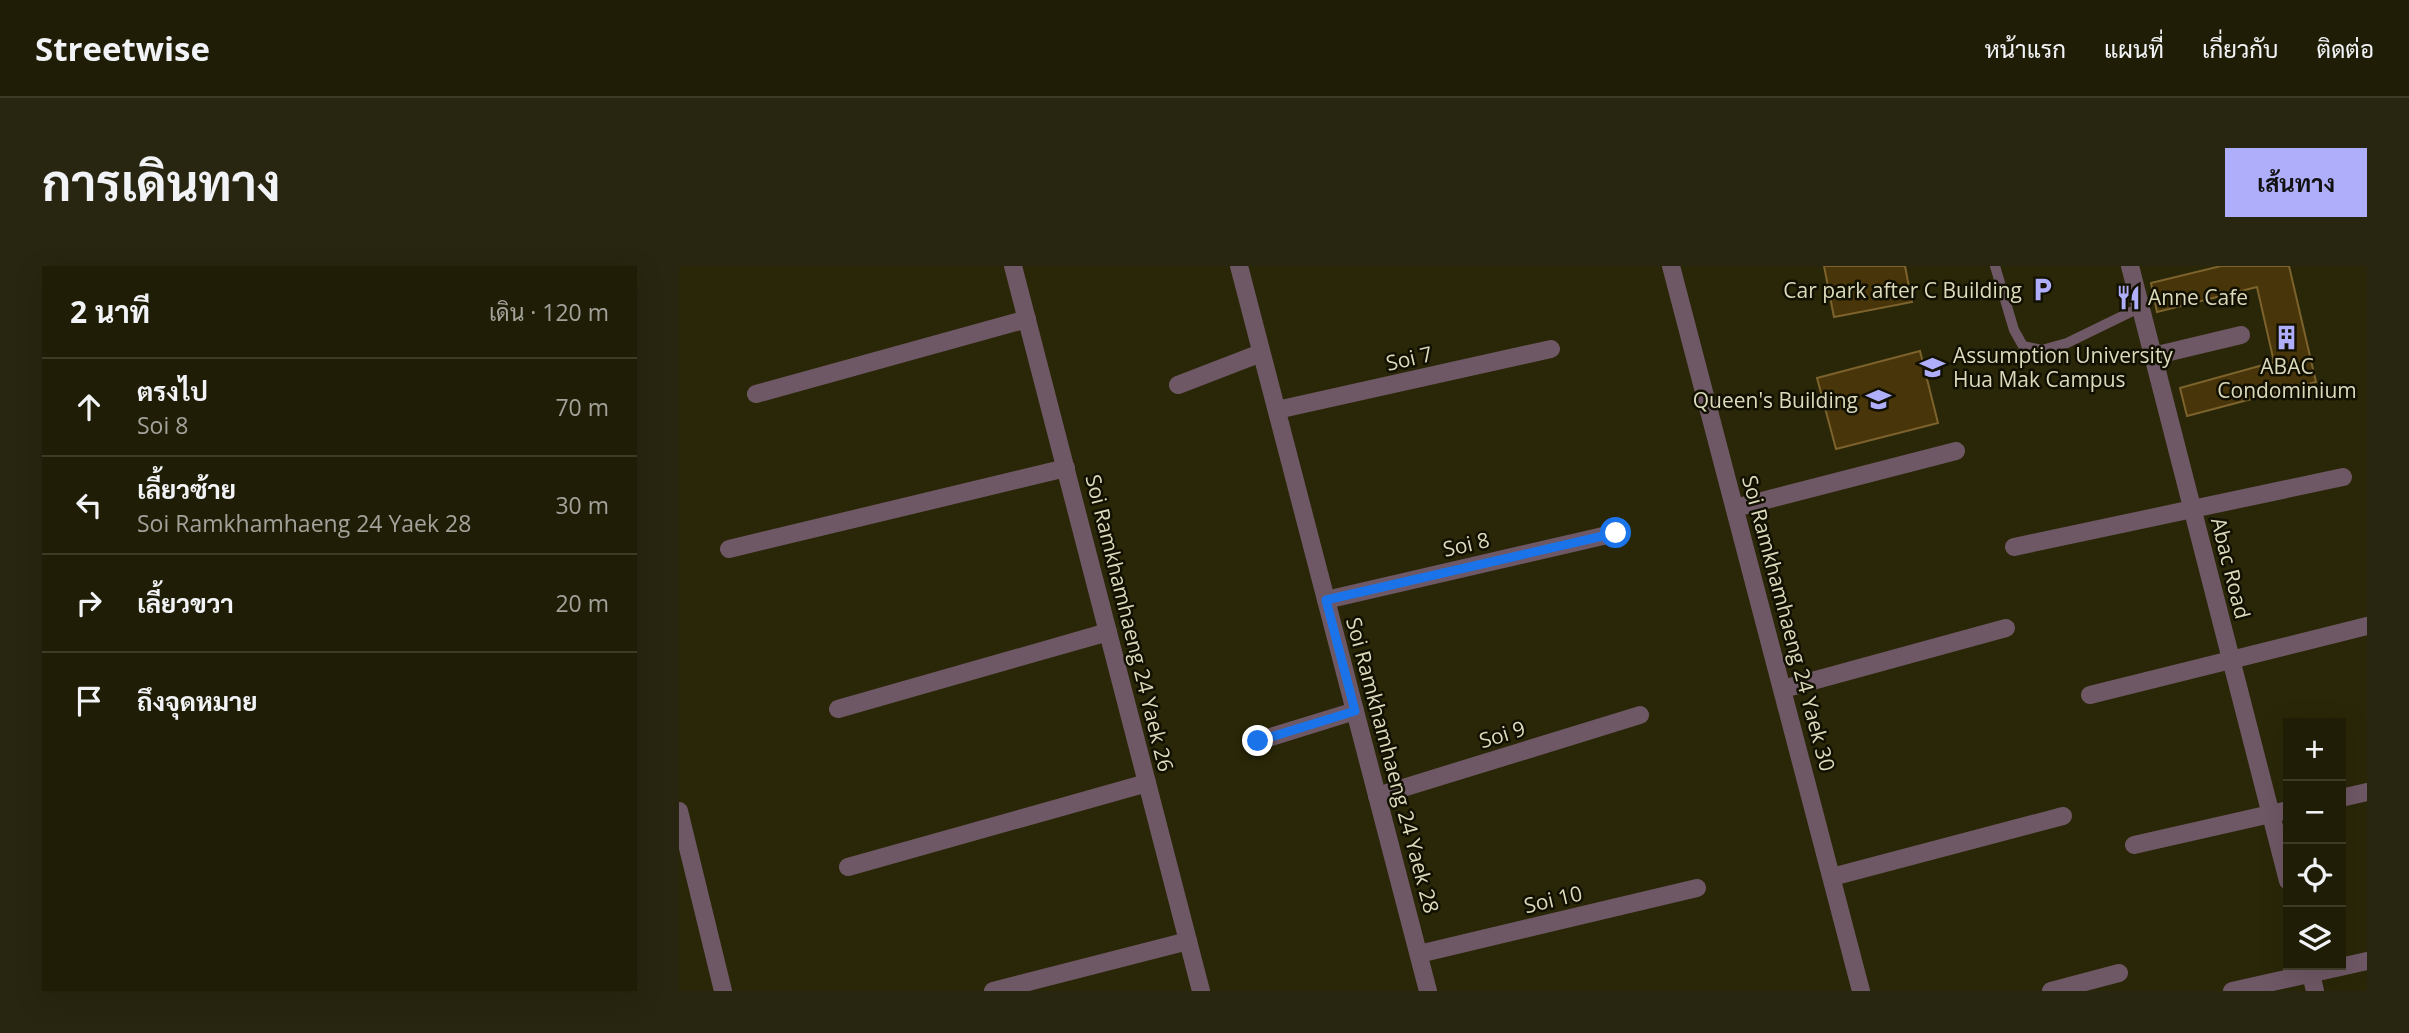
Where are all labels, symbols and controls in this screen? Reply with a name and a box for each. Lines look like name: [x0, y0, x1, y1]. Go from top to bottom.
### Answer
text: Streetwise: [35, 26, 210, 71]
text: หน้าแรก: [1985, 32, 2066, 65]
text: แผนที่: [2104, 32, 2164, 65]
text: เกี่ยวกับ: [2202, 32, 2279, 65]
text: ติดต่อ: [2317, 32, 2374, 65]
button: เส้นทาง: [2225, 148, 2367, 217]
text: การเดินทาง: [42, 149, 280, 215]
place label: Car park after C Building: [1783, 276, 2022, 304]
parking icon: Car park after C Building: [2028, 276, 2056, 304]
restaurant icon: Anne Cafe: [2114, 283, 2142, 311]
place label: Anne Cafe: [2148, 283, 2248, 311]
text: 2 นาที: [70, 291, 150, 332]
text: เดิน · 120 m: [489, 296, 609, 328]
building icon: ABAC Condominium: [2273, 323, 2301, 351]
street label: Soi 7: [1383, 339, 1435, 377]
place label: Assumption University Hua Mak Campus: [1953, 341, 2173, 393]
place label: ABAC Condominium: [2217, 352, 2357, 404]
school or university icon: Assumption University Hua Mak Campus: [1919, 353, 1947, 381]
text: ตรงไป: [137, 373, 208, 409]
place label: Queen's Building: [1693, 386, 1858, 414]
school or university icon: Queen's Building: [1864, 386, 1892, 414]
icon: ahead: [70, 388, 108, 426]
text: 70 m: [555, 391, 609, 423]
text: Soi 8: [137, 409, 188, 441]
text: เลี้ยวซ้าย: [137, 471, 236, 507]
street label: Soi Ramkhamhaeng 24 Yaek 26: [1079, 472, 1181, 774]
street label: Soi Ramkhamhaeng 24 Yaek 30: [1736, 472, 1842, 774]
icon: left: [70, 486, 108, 524]
text: 30 m: [555, 489, 609, 521]
text: Soi Ramkhamhaeng 24 Yaek 28: [137, 507, 471, 539]
street label: Abac Road: [2205, 514, 2257, 622]
route start: [1600, 517, 1631, 548]
street label: Soi 8: [1440, 525, 1492, 563]
icon: right: [70, 584, 108, 622]
text: เลี้ยวขวา: [137, 585, 234, 621]
text: 20 m: [555, 587, 609, 619]
street label: Soi Ramkhamhaeng 24 Yaek 28: [1340, 614, 1446, 916]
icon: arrive: [70, 682, 108, 720]
text: ถึงจุดหมาย: [137, 683, 258, 719]
street label: Soi 9: [1475, 714, 1529, 754]
map controls: [2283, 718, 2346, 970]
button: +: [2283, 718, 2346, 781]
route end: [1242, 725, 1273, 756]
button: −: [2283, 781, 2346, 844]
button: locate: [2283, 844, 2346, 907]
street label: Soi 10: [1521, 879, 1585, 919]
button: layers: [2283, 907, 2346, 970]

